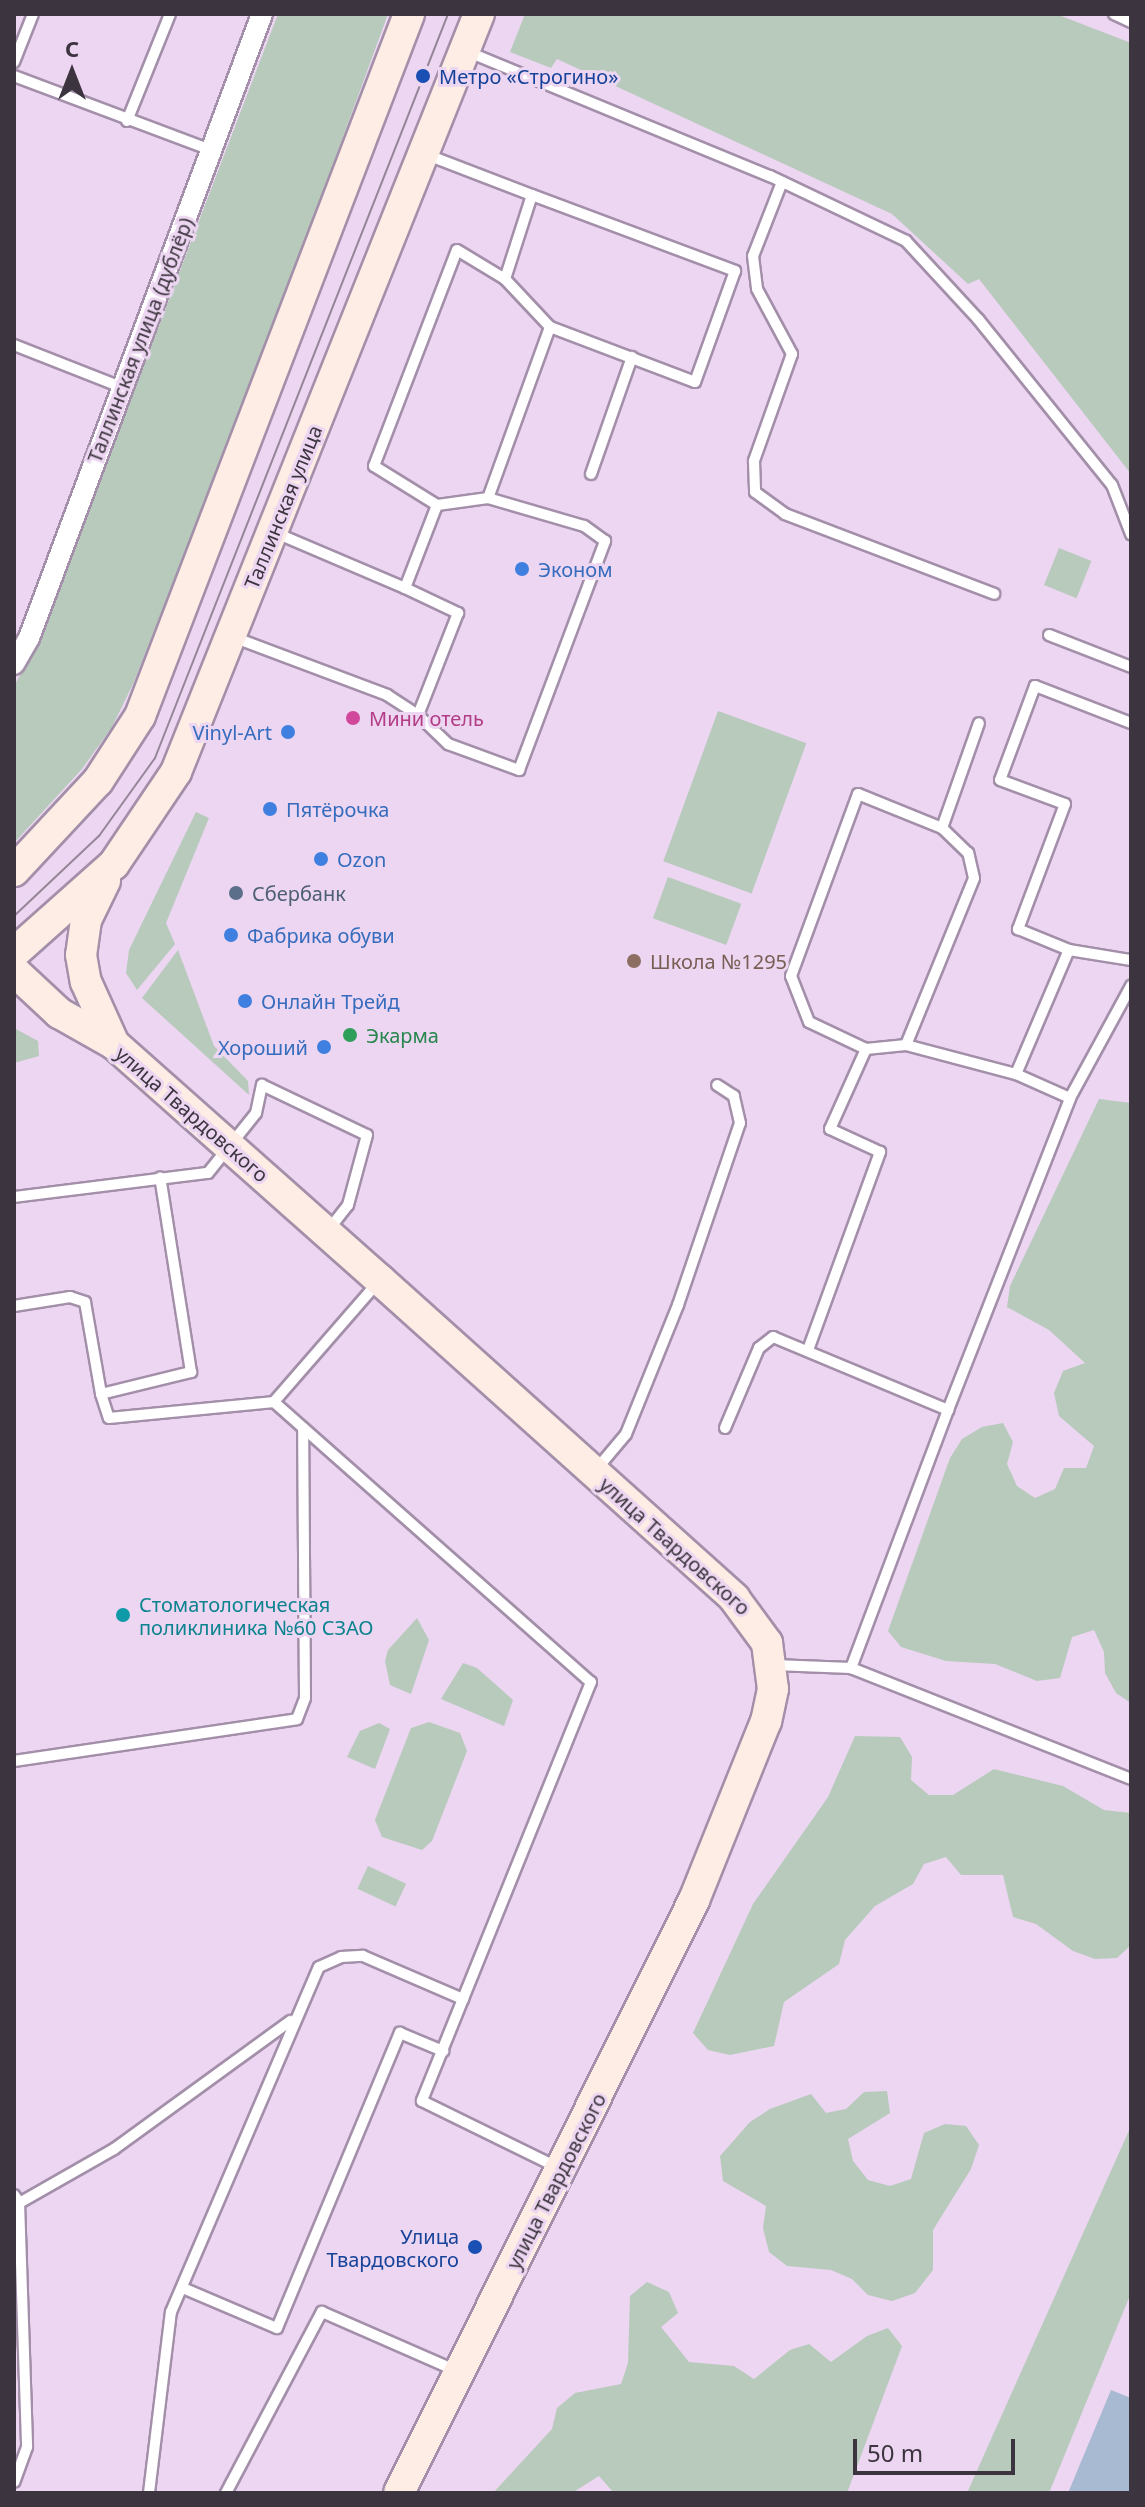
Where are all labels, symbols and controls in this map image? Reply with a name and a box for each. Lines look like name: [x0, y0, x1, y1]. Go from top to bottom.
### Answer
north arrow: [32, 32, 112, 112]
text: С: [65, 33, 79, 63]
place label: Метро «Строгино»: [439, 64, 618, 88]
marker: Метро «Строгино»: [414, 67, 432, 85]
street label: Таллинская улица (дублёр): [82, 214, 198, 466]
street label: Таллинская улица: [239, 422, 327, 592]
place label: Эконом: [538, 557, 613, 581]
marker: Эконом: [513, 560, 531, 578]
place label: Мини отель: [369, 706, 484, 730]
marker: Мини отель: [344, 709, 362, 727]
place label: Vinyl-Art: [192, 720, 272, 744]
marker: Vinyl-Art: [279, 723, 297, 741]
place label: Пятёрочка: [286, 797, 389, 821]
marker: Пятёрочка: [261, 800, 279, 818]
place label: Ozon: [337, 847, 386, 871]
marker: Ozon: [312, 850, 330, 868]
place label: Сбербанк: [252, 881, 346, 905]
marker: Сбербанк: [227, 884, 245, 902]
place label: Фабрика обуви: [247, 923, 395, 947]
marker: Фабрика обуви: [222, 926, 240, 944]
place label: Школа №1295: [650, 949, 787, 973]
marker: Школа №1295: [625, 952, 643, 970]
place label: Онлайн Трейд: [261, 989, 400, 1013]
marker: Онлайн Трейд: [236, 992, 254, 1010]
place label: Экарма: [366, 1023, 439, 1047]
marker: Экарма: [341, 1026, 359, 1044]
place label: Хороший: [218, 1035, 308, 1059]
marker: Хороший: [315, 1038, 333, 1056]
street label: улица Твардовского: [111, 1041, 273, 1187]
street label: улица Твардовского: [595, 1472, 755, 1620]
place label: Стоматологическая поликлиника №60 СЗАО: [139, 1592, 374, 1639]
marker: Стоматологическая поликлиника №60 СЗАО: [114, 1606, 132, 1624]
street label: улица Твардовского: [501, 2089, 611, 2273]
place label: Улица Твардовского: [326, 2224, 459, 2271]
marker: Улица Твардовского: [466, 2238, 484, 2256]
scale bar: [857, 2423, 1019, 2473]
text: 50 m: [867, 2436, 923, 2469]

